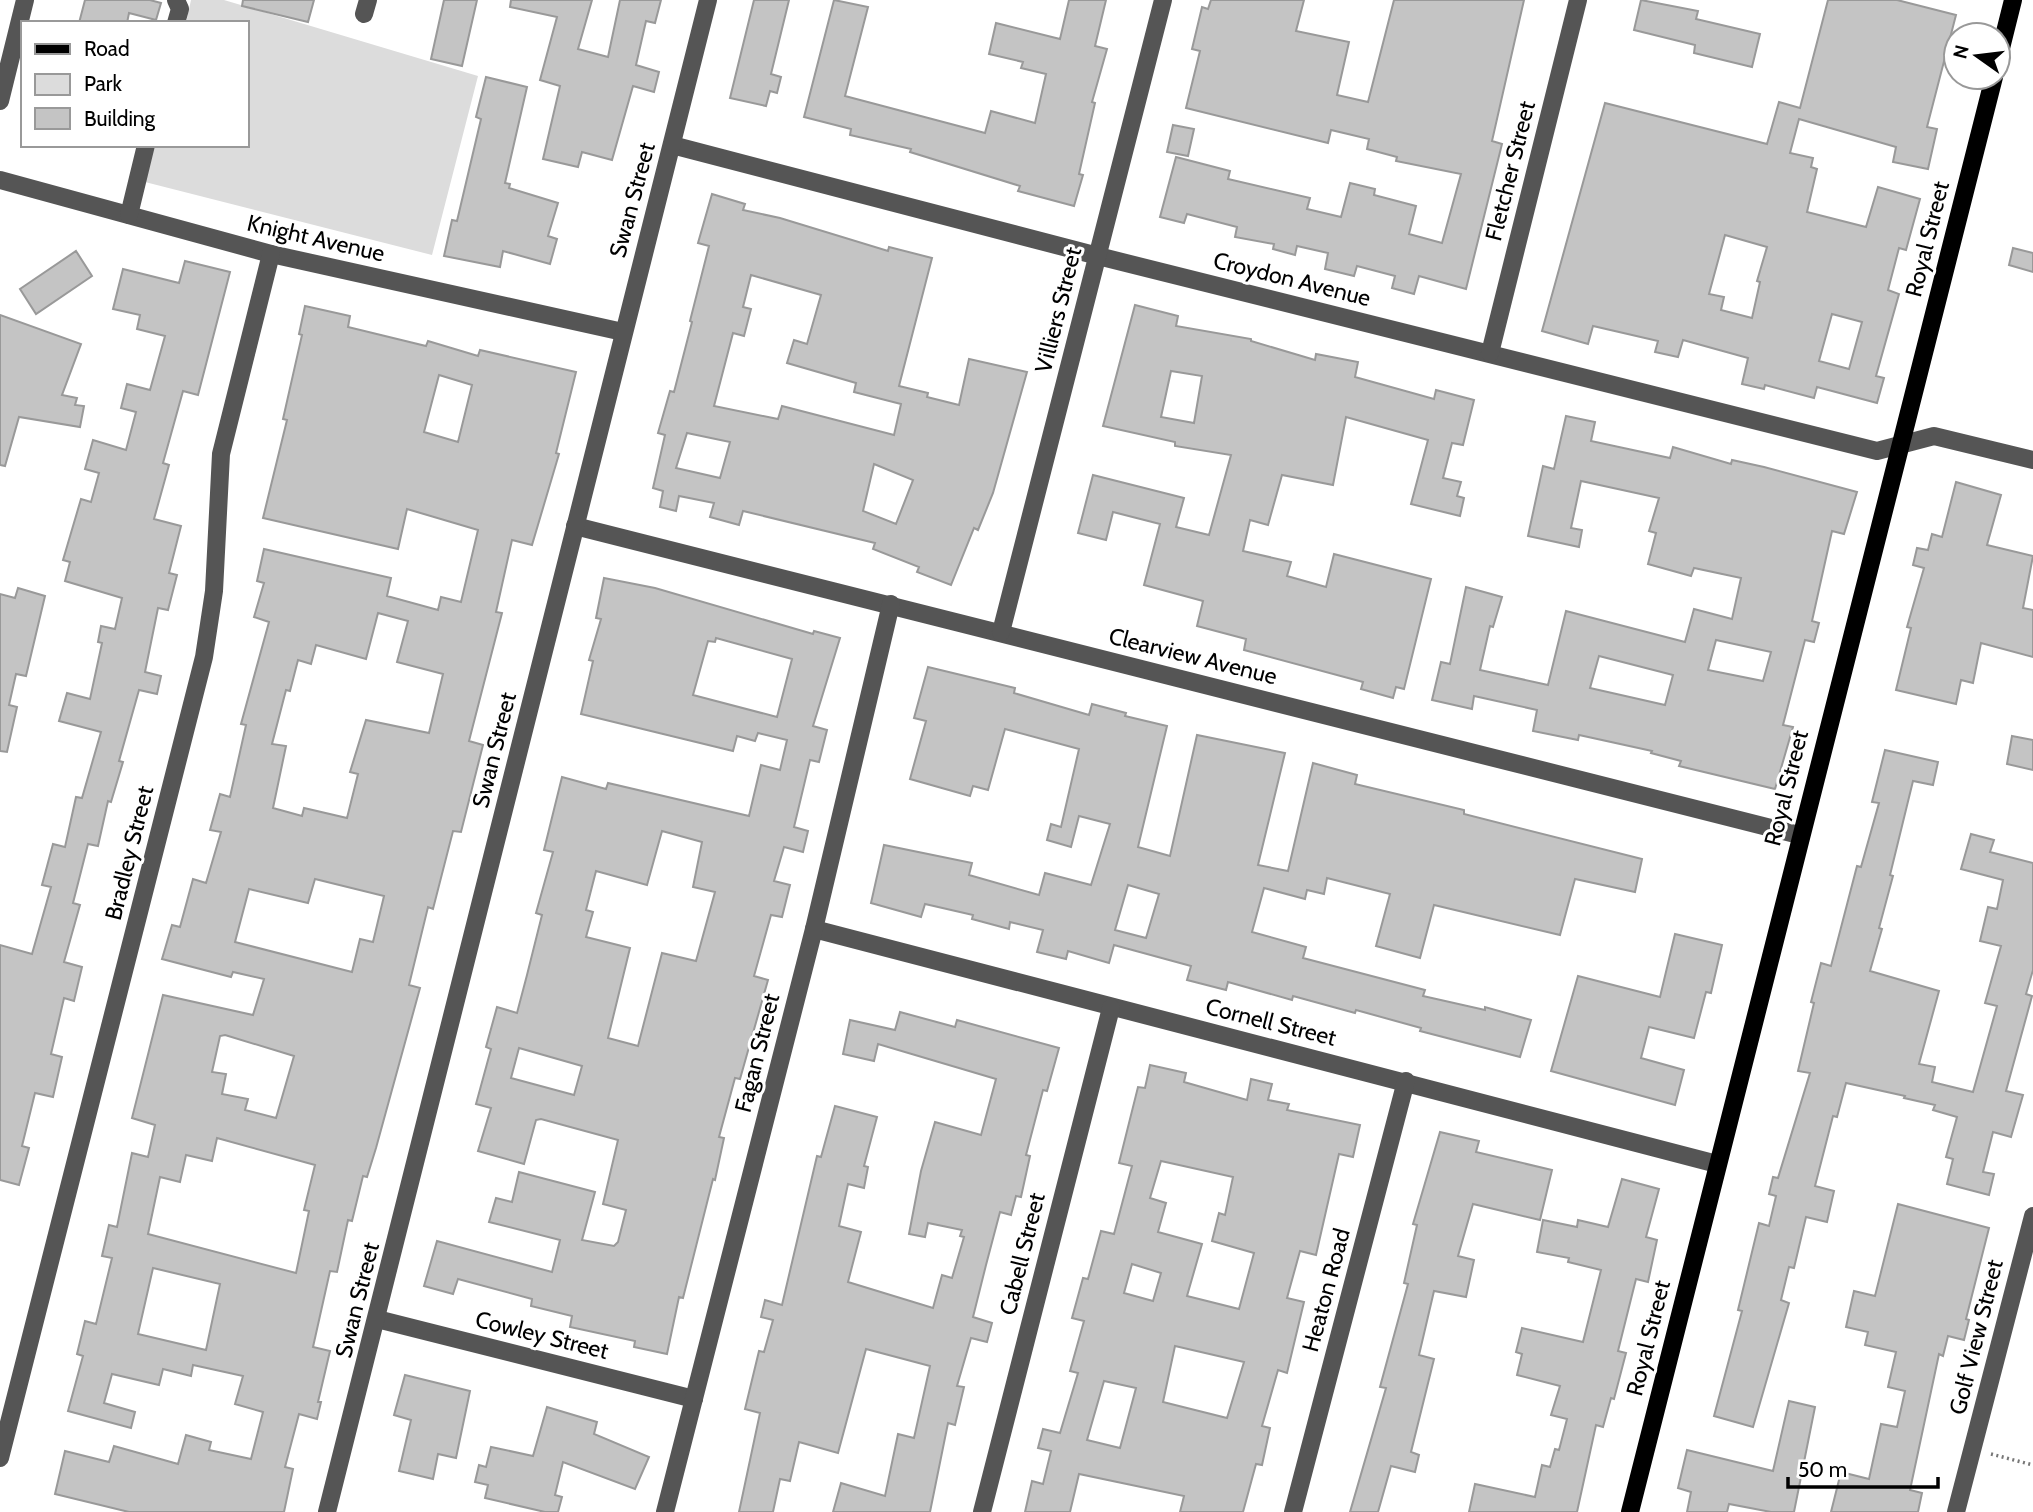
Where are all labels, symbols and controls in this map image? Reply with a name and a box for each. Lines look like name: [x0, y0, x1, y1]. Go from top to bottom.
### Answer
legend: [21, 21, 248, 147]
north arrow: [1942, 21, 2012, 91]
text: Road: [84, 36, 130, 61]
text: N: [1948, 43, 1974, 61]
text: Park: [84, 71, 122, 96]
street label: Fletcher Street: [1479, 98, 1541, 244]
text: Building: [84, 106, 156, 131]
street label: Swan Street: [603, 139, 661, 261]
street label: Royal Street: [1899, 178, 1955, 300]
street label: Knight Avenue: [244, 209, 388, 267]
street label: Villiers Street: [1029, 244, 1087, 376]
street label: Croydon Avenue: [1210, 246, 1374, 312]
street label: Clearview Avenue: [1106, 622, 1280, 690]
street label: Swan Street: [466, 689, 522, 811]
street label: Royal Street: [1758, 727, 1814, 849]
street label: Bradley Street: [99, 783, 159, 923]
street label: Fagan Street: [729, 990, 785, 1115]
street label: Cornell Street: [1203, 992, 1339, 1052]
street label: Cabell Street: [993, 1190, 1051, 1318]
street label: Heaton Road: [1296, 1225, 1356, 1355]
street label: Swan Street: [329, 1239, 385, 1361]
street label: Golf View Street: [1943, 1256, 2009, 1417]
street label: Royal Street: [1620, 1277, 1676, 1399]
street label: Cowley Street: [473, 1305, 612, 1365]
scale bar: [1788, 1446, 1938, 1490]
text: 50 m: [1798, 1457, 1847, 1482]

